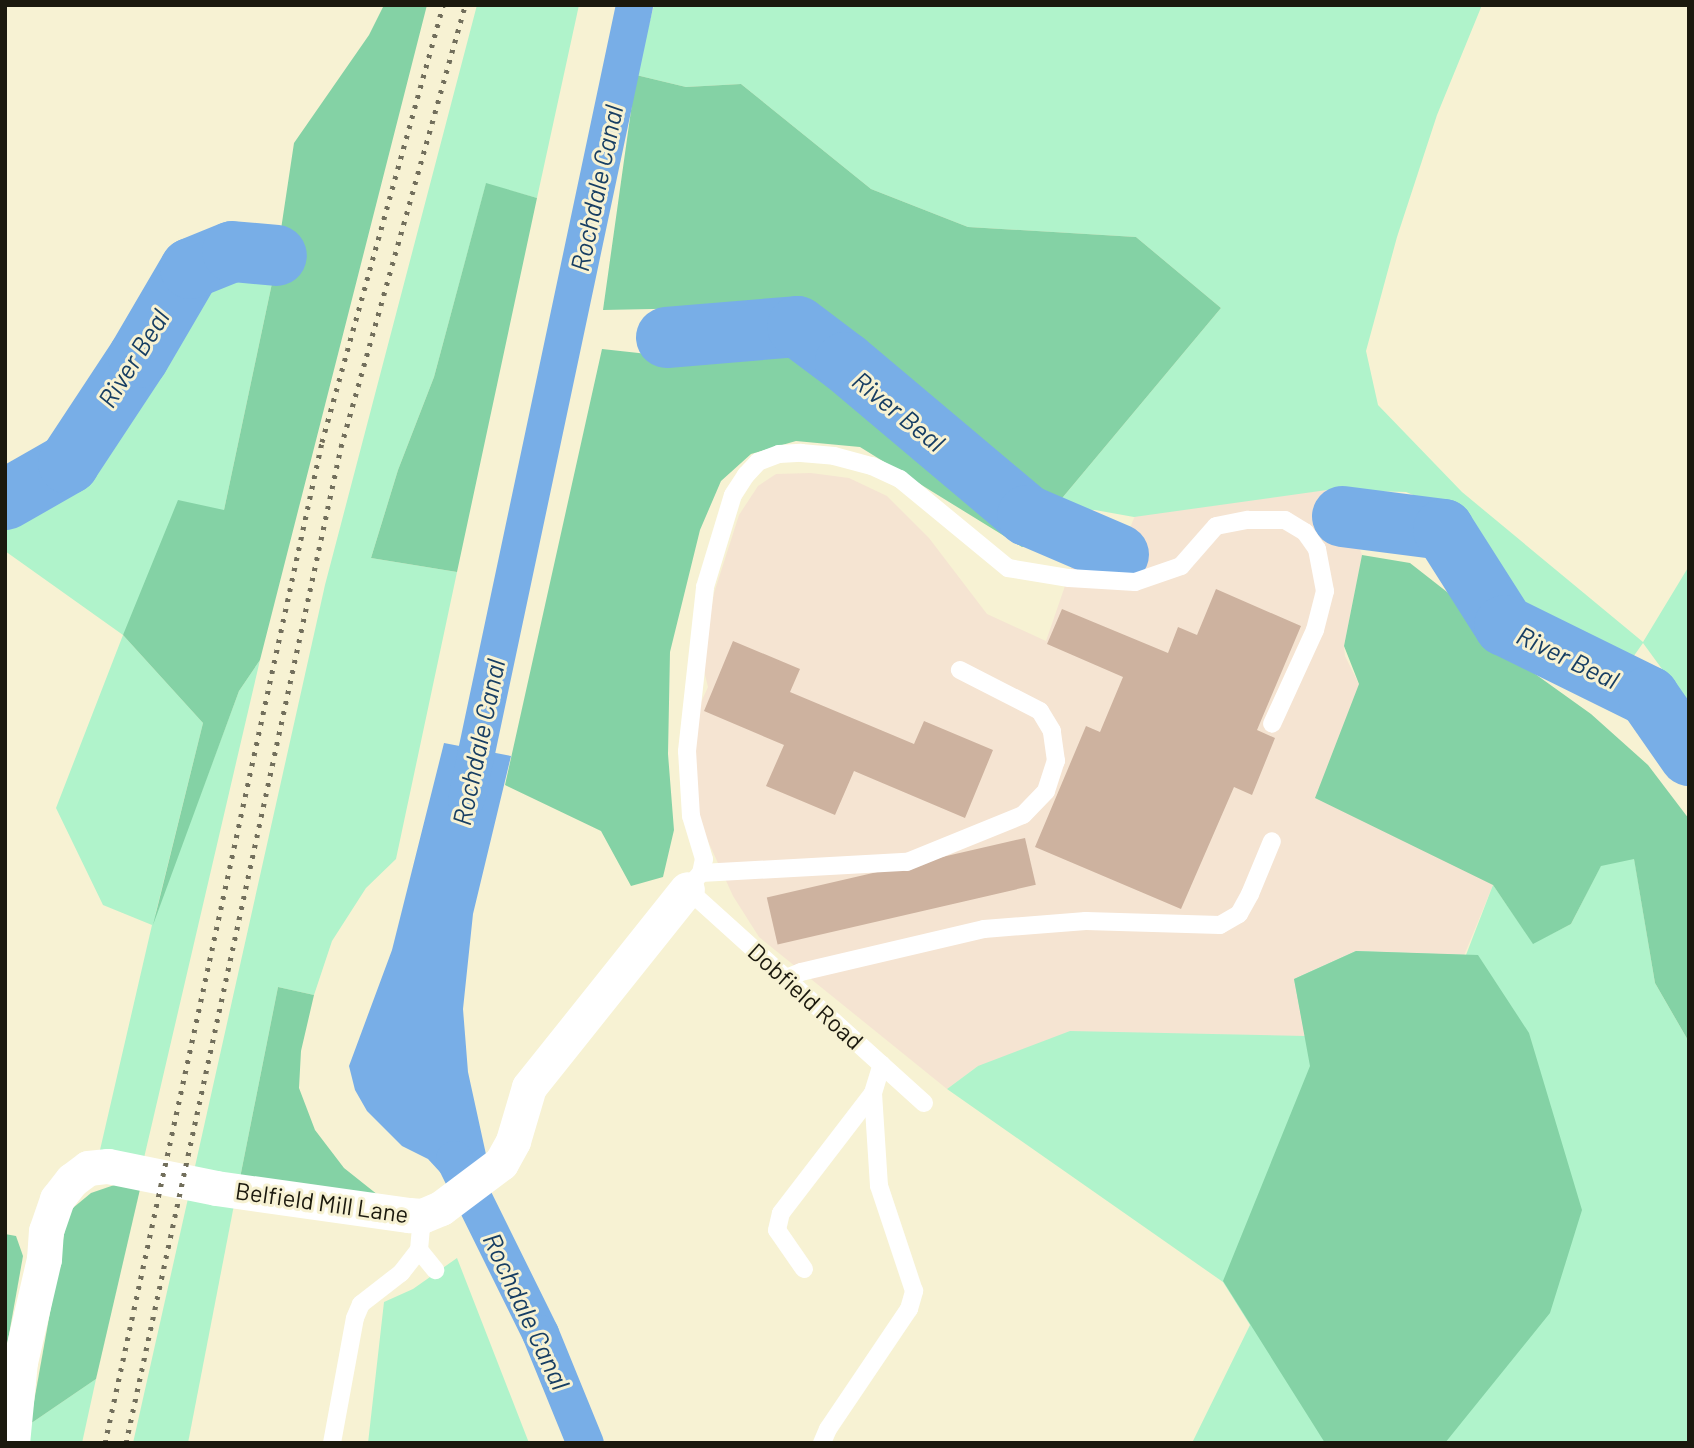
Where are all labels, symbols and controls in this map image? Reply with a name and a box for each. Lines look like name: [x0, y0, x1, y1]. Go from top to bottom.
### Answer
water label: Rochdale Canal: [563, 102, 629, 274]
water label: River Beal: [91, 303, 175, 413]
water label: River Beal: [846, 364, 952, 458]
water label: River Beal: [1512, 619, 1624, 695]
water label: Rochdale Canal: [445, 656, 511, 828]
street label: Dobfield Road: [742, 937, 870, 1055]
street label: Belfield Mill Lane: [233, 1176, 411, 1228]
water label: Rochdale Canal: [477, 1228, 577, 1394]

